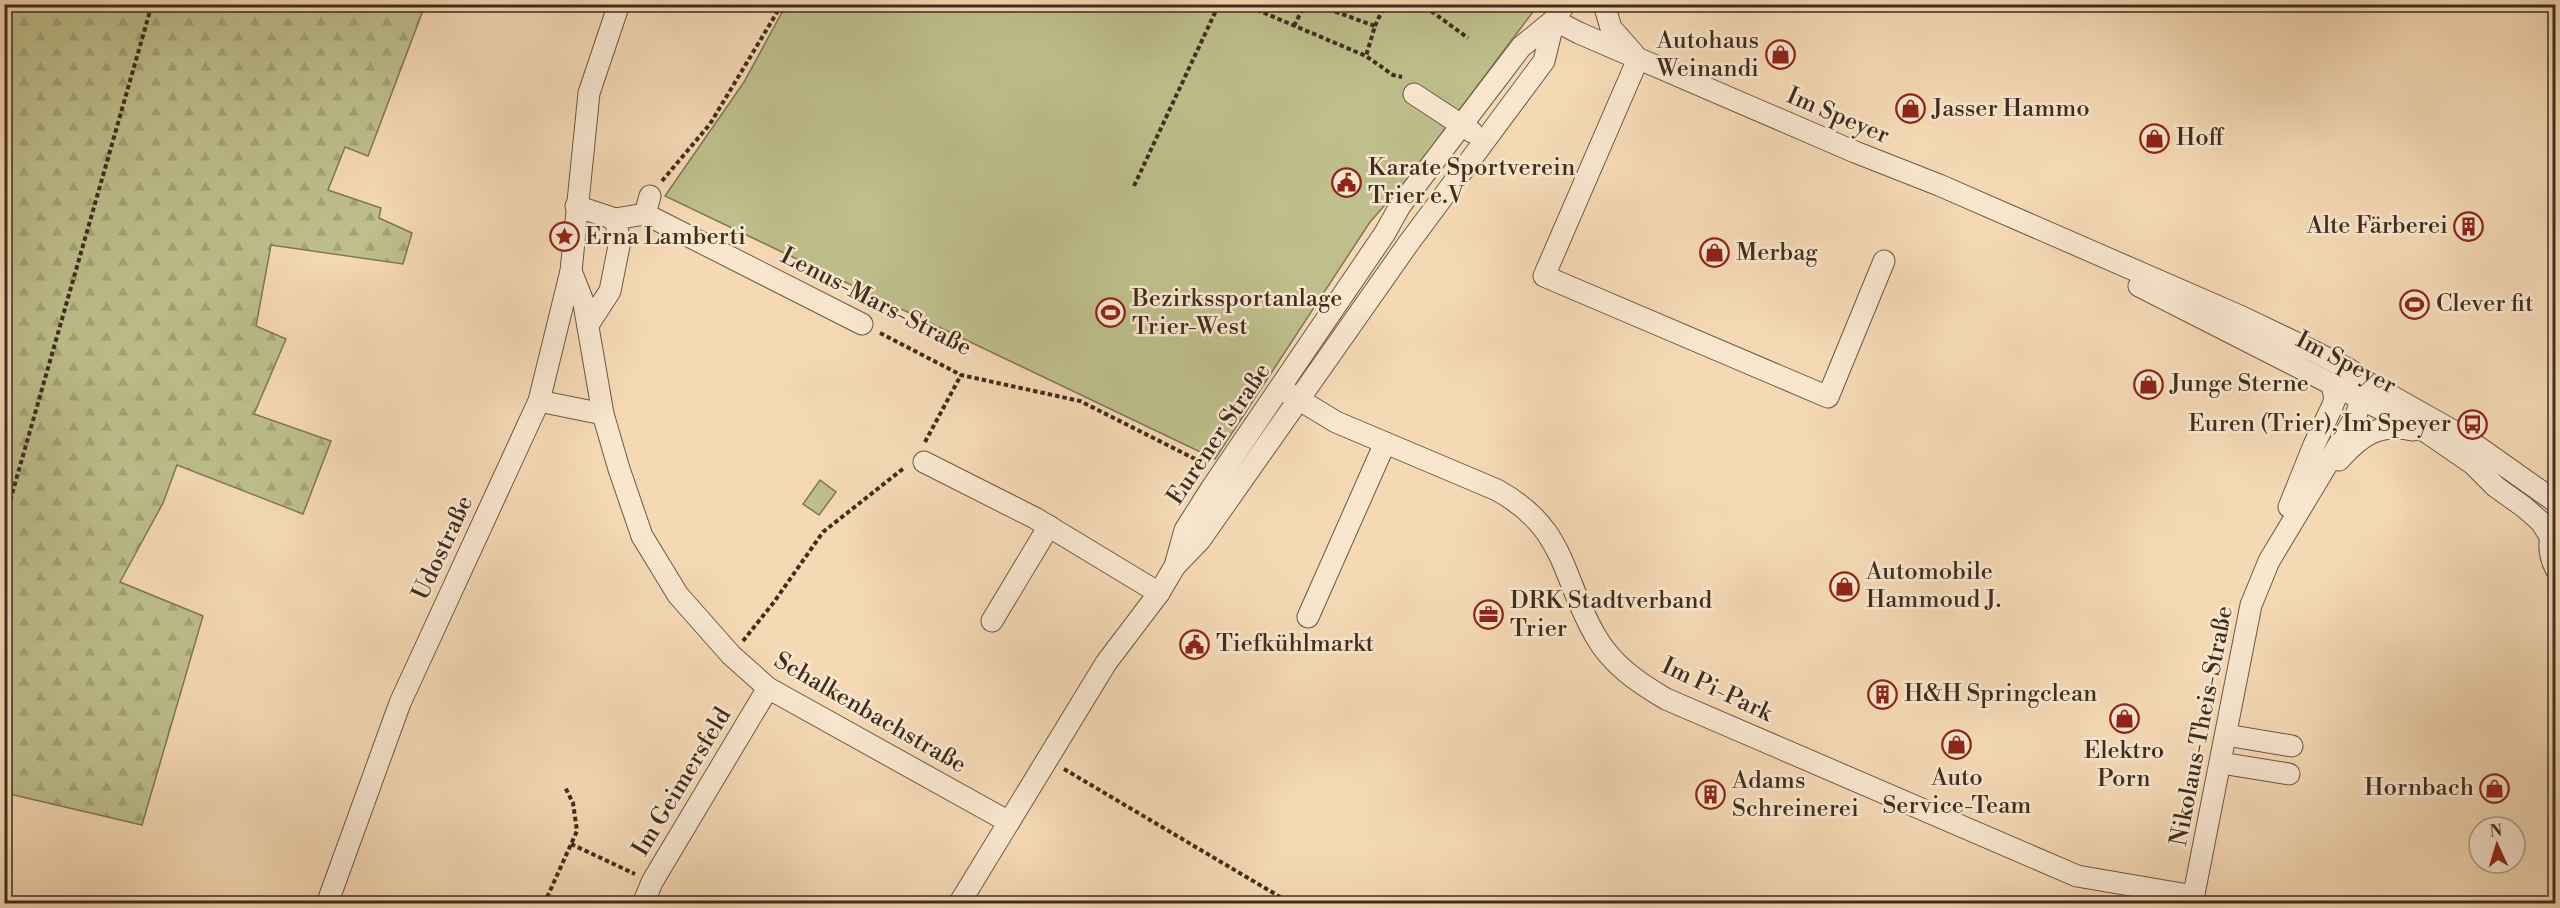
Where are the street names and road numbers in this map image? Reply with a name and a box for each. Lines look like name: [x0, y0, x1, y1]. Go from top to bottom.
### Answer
street label: Im Speyer: [1782, 81, 1894, 151]
street label: Lenus-Mars-Straße: [775, 241, 977, 363]
street label: Im Speyer: [2291, 325, 2401, 401]
street label: Eurener Straße: [1161, 357, 1277, 511]
street label: Udostraße: [406, 491, 480, 605]
street label: Nikolaus-Theis-Straße: [2164, 603, 2240, 849]
street label: Schalkenbachstraße: [768, 646, 972, 780]
street label: Im Pi-Park: [1657, 651, 1779, 729]
street label: Im Geimersfeld: [626, 702, 738, 862]

